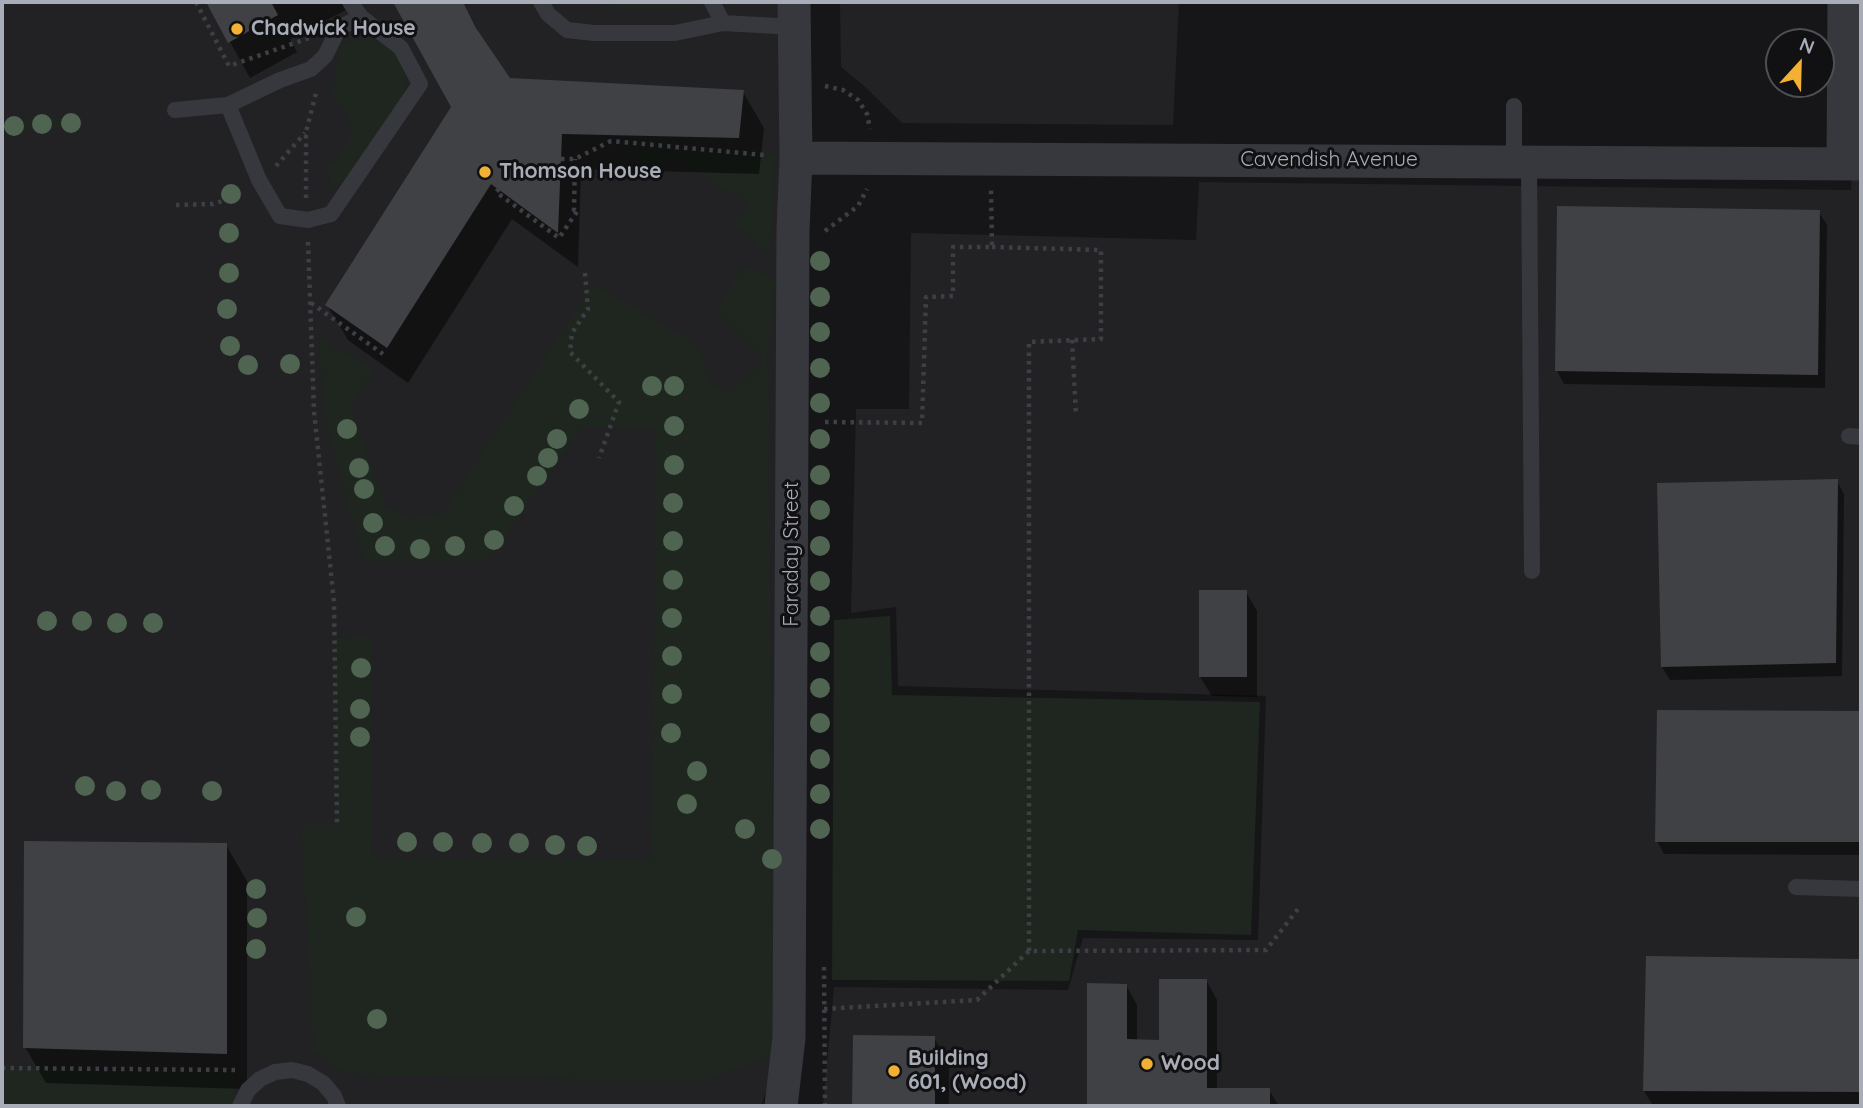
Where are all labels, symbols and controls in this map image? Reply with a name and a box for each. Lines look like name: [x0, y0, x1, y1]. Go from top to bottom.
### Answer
place label: Chadwick House: [251, 16, 416, 42]
marker: Chadwick House: [229, 21, 245, 37]
north arrow: [1765, 28, 1835, 98]
text: N: [1796, 32, 1818, 59]
street label: Cavendish Avenue: [1240, 147, 1418, 173]
place label: Thomson House: [499, 159, 662, 185]
marker: Thomson House: [477, 164, 493, 180]
street label: Faraday Street: [779, 481, 805, 627]
place label: Building 601, (Wood): [908, 1046, 1026, 1096]
place label: Wood: [1161, 1051, 1220, 1077]
marker: Wood: [1139, 1056, 1155, 1072]
marker: Building 601, (Wood): [886, 1063, 902, 1079]

